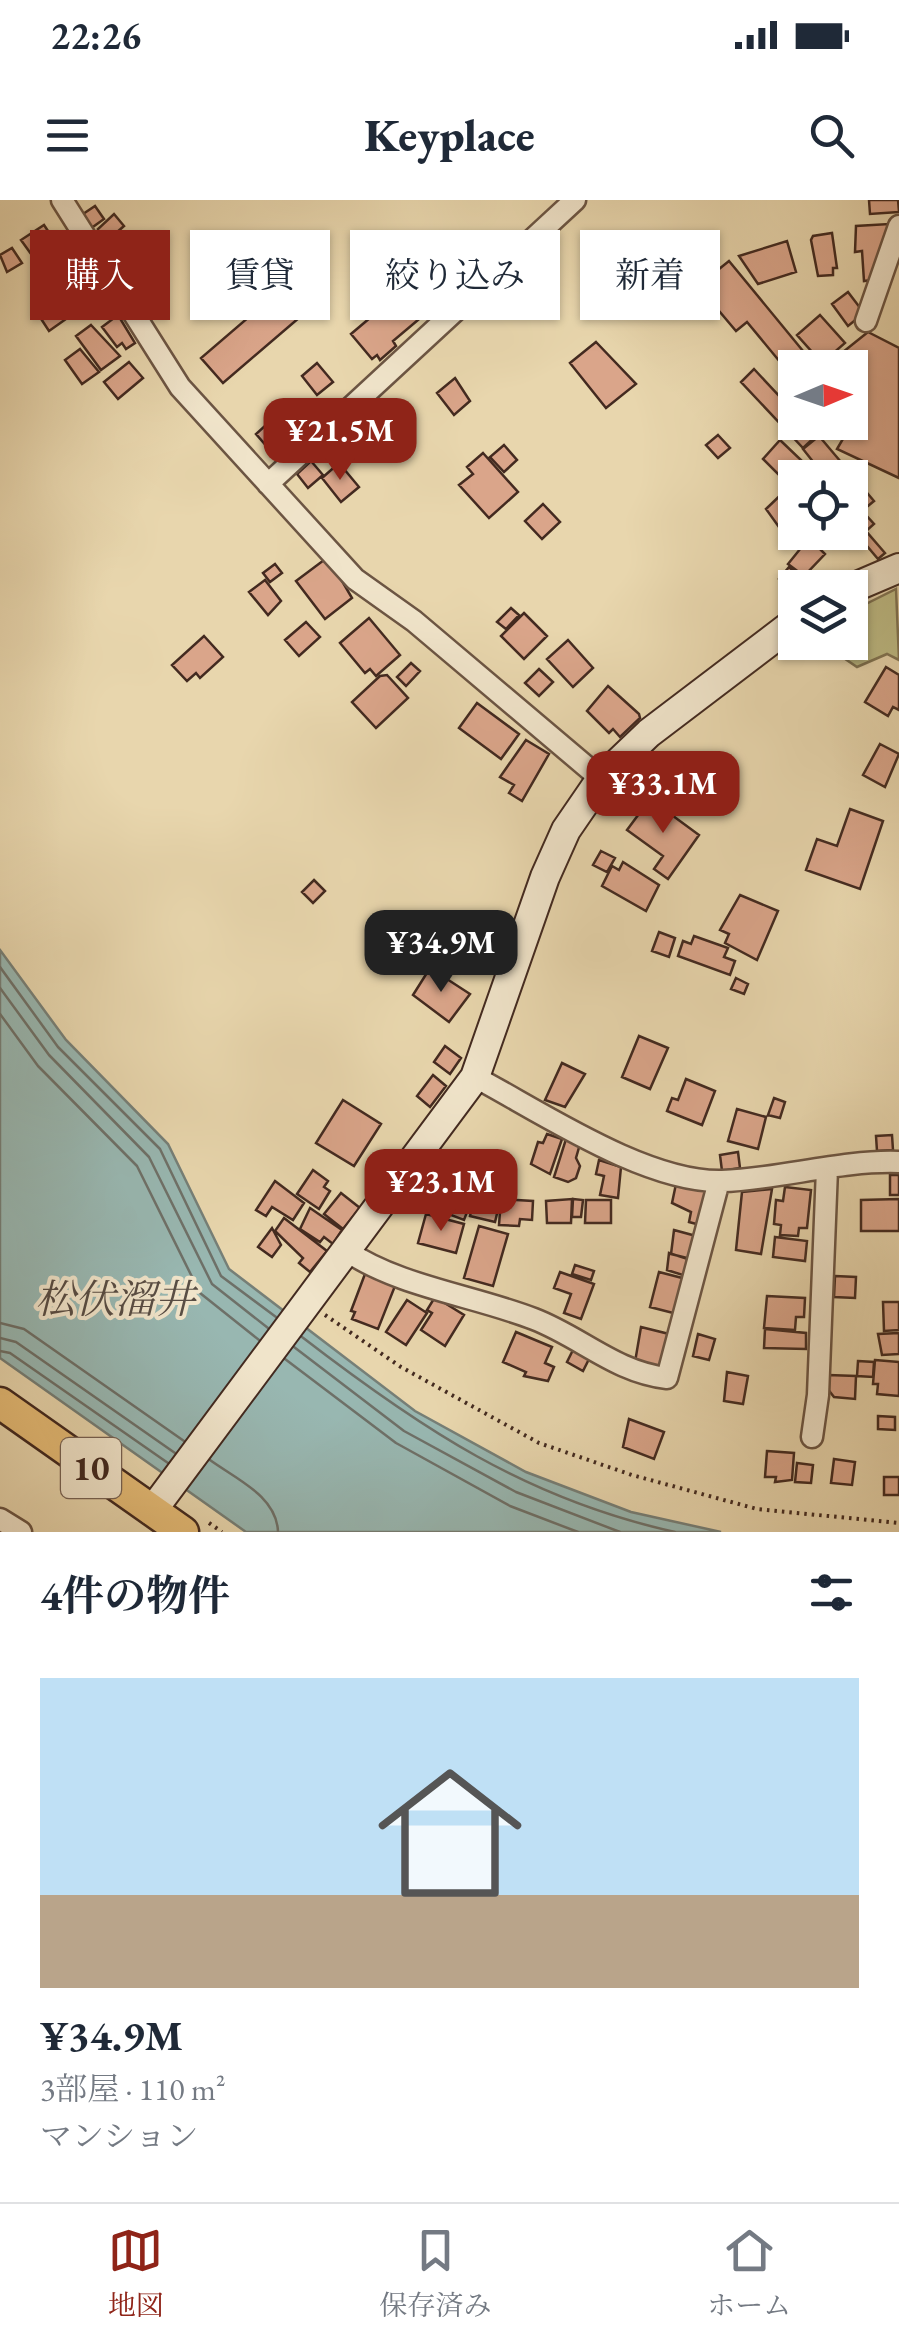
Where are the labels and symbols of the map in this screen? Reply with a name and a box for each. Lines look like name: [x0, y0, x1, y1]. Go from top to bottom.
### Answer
north arrow: [778, 350, 868, 440]
pin: ¥21.5M: [259, 398, 421, 483]
pin: ¥33.1M: [582, 751, 744, 836]
pin: ¥34.9M: [360, 910, 522, 995]
pin: ¥23.1M: [360, 1149, 522, 1234]
water label: 松伏溜井: [35, 1273, 199, 1325]
road number: 10: [61, 1438, 121, 1498]

